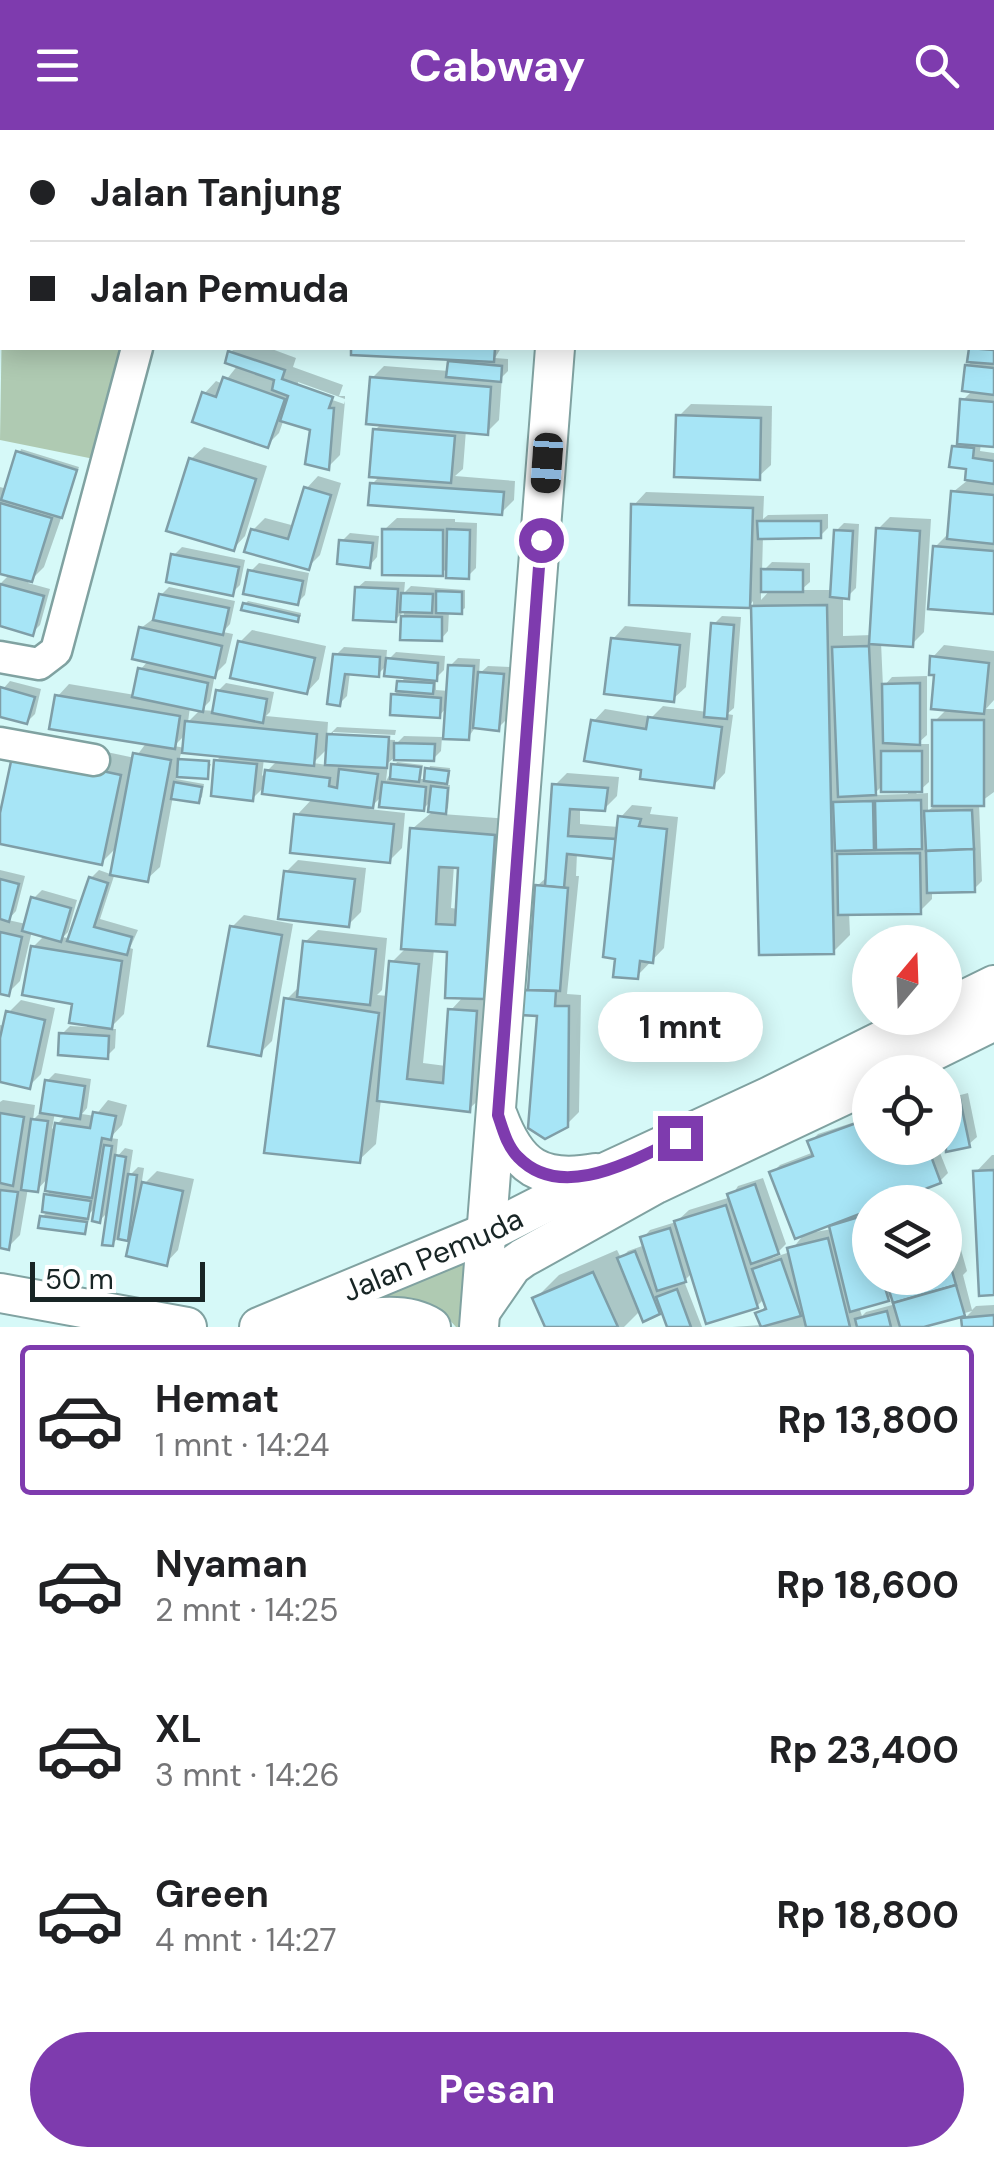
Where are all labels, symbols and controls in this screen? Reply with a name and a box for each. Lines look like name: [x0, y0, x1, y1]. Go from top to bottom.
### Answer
text: Cabway: [409, 36, 585, 95]
icon: menu: [30, 38, 85, 93]
icon: search: [909, 38, 964, 93]
text: Jalan Tanjung: [90, 168, 343, 218]
text: Jalan Pemuda: [90, 264, 349, 314]
car: [530, 432, 564, 494]
route start: [519, 518, 564, 563]
north arrow: [852, 925, 962, 1035]
map controls: [852, 925, 962, 1295]
callout: 1 mnt: [598, 993, 762, 1063]
text: 1 mnt: [639, 1006, 722, 1048]
button: locate: [852, 1055, 962, 1165]
route end: [658, 1116, 703, 1161]
button: layers: [852, 1185, 962, 1295]
street label: Jalan Pemuda: [336, 1198, 529, 1310]
scale bar: [30, 1257, 205, 1302]
text: 50 m: [45, 1261, 114, 1298]
text: Hemat: [155, 1374, 279, 1424]
icon: car: [35, 1375, 125, 1465]
text: Rp 13,800: [778, 1395, 959, 1445]
text: 1 mnt · 14:24: [155, 1424, 329, 1466]
text: Nyaman: [155, 1539, 308, 1589]
icon: car: [35, 1540, 125, 1630]
text: Rp 18,600: [776, 1560, 959, 1610]
text: 2 mnt · 14:25: [155, 1589, 339, 1631]
text: XL: [155, 1704, 202, 1754]
icon: car: [35, 1705, 125, 1795]
text: Rp 23,400: [769, 1725, 959, 1775]
text: 3 mnt · 14:26: [155, 1754, 340, 1796]
text: Green: [155, 1869, 269, 1919]
icon: car: [35, 1870, 125, 1960]
text: Rp 18,800: [776, 1890, 959, 1940]
text: 4 mnt · 14:27: [155, 1919, 337, 1961]
button: Pesan: [30, 2032, 964, 2147]

